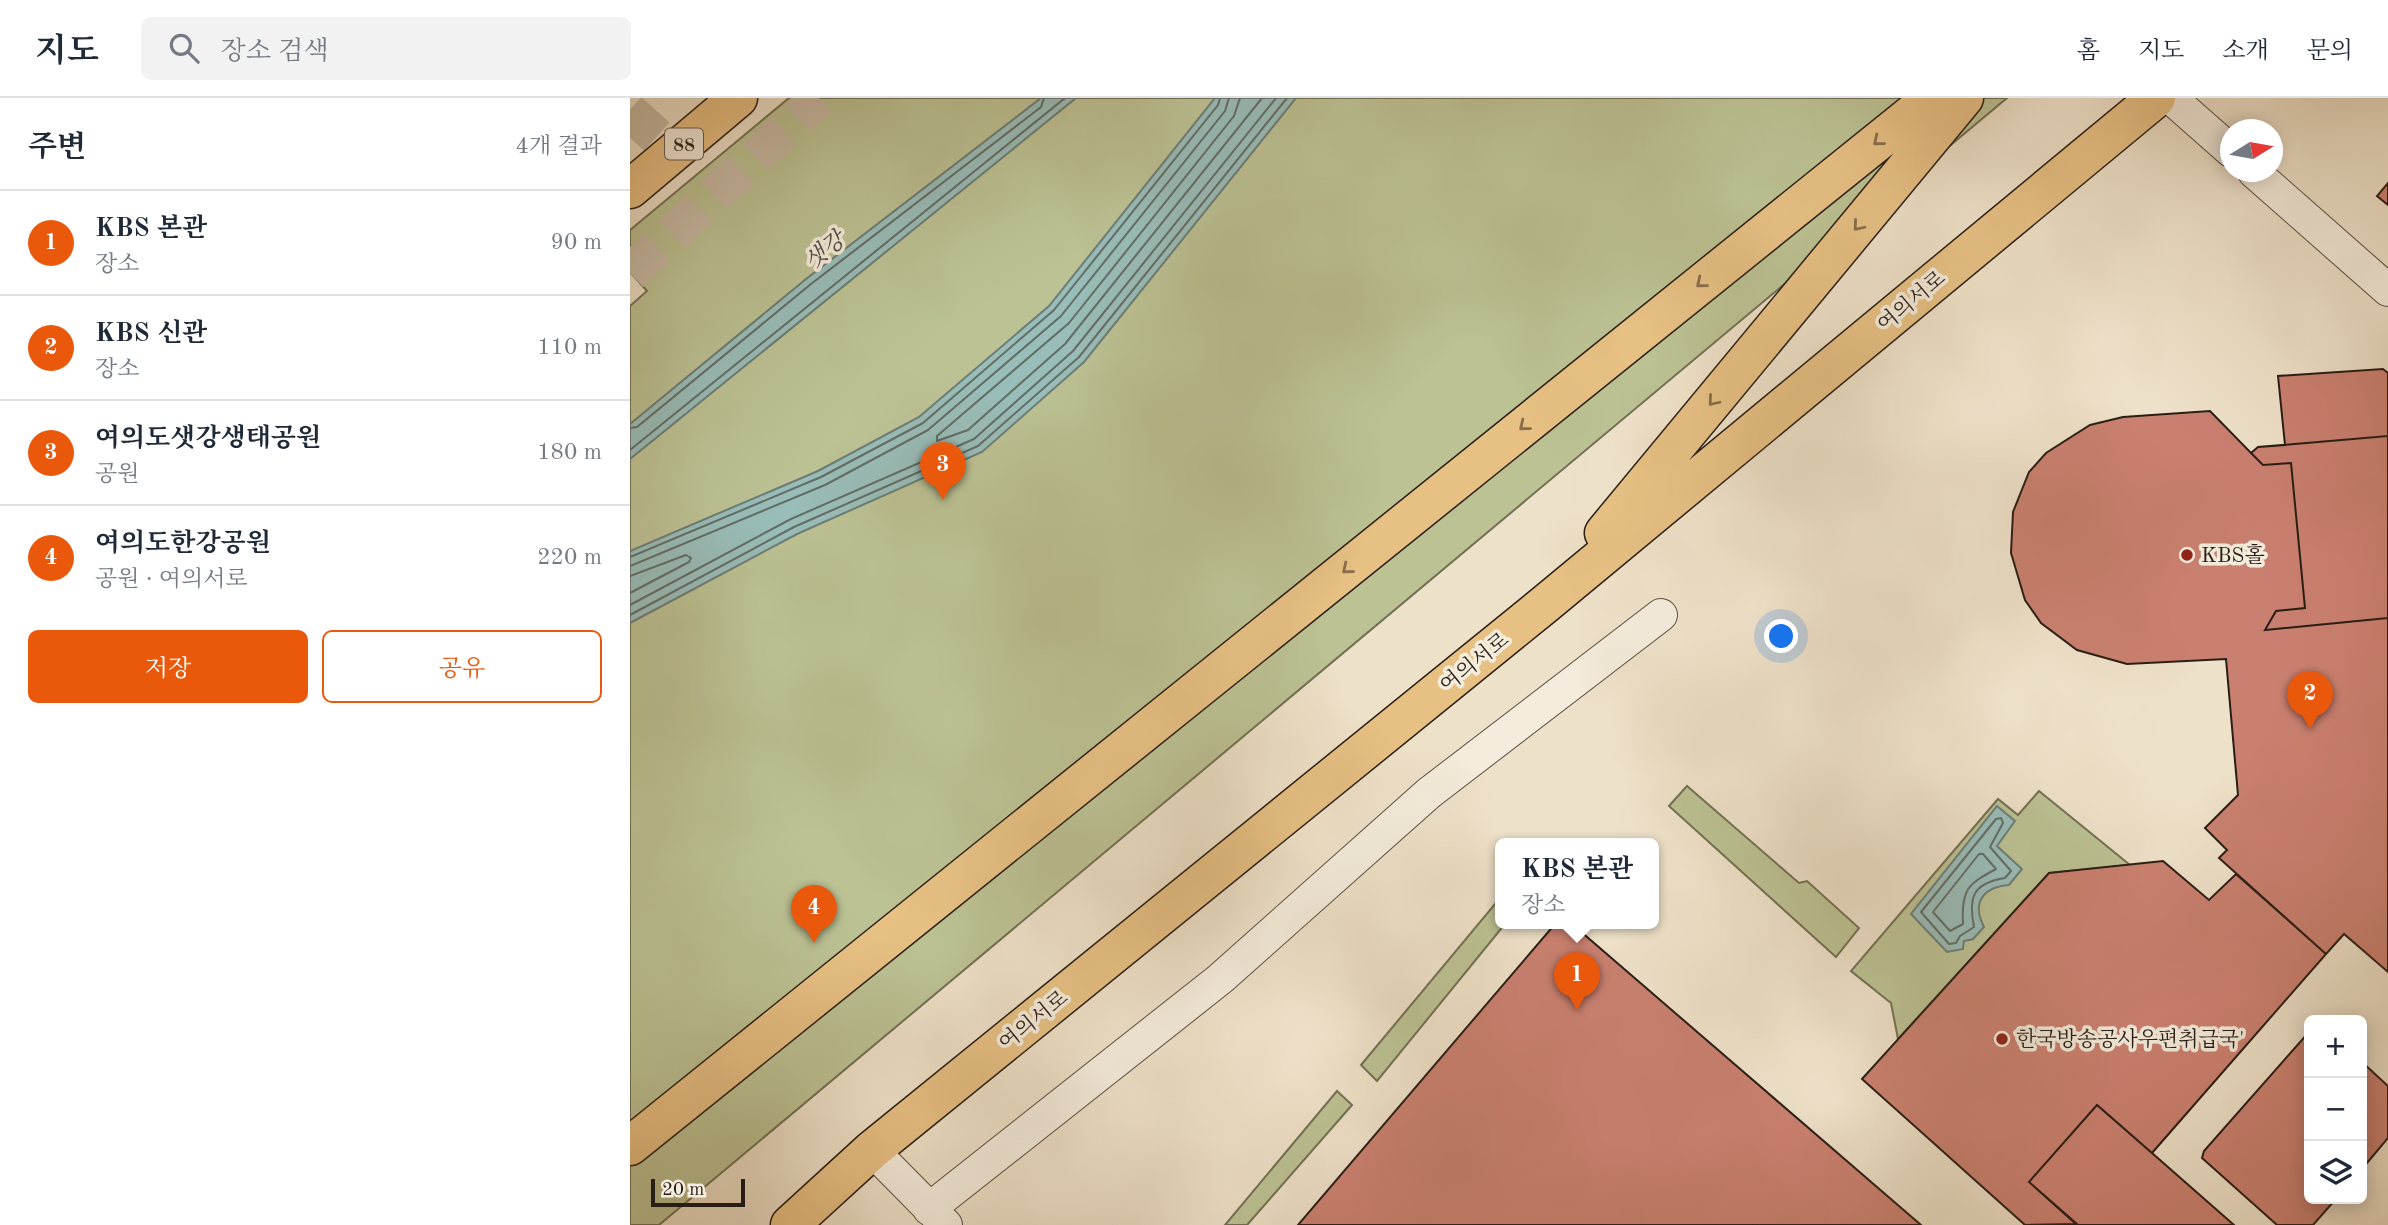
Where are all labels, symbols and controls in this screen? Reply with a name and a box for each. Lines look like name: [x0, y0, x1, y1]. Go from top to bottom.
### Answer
search box: [141, 17, 631, 80]
icon: search: [165, 29, 203, 67]
text: 지도: [35, 36, 99, 69]
text: 장소 검색: [221, 39, 329, 65]
text: 홈: [2077, 40, 2100, 64]
text: 지도: [2138, 40, 2184, 64]
text: 소개: [2222, 40, 2269, 64]
text: 문의: [2307, 40, 2353, 64]
north arrow: [2220, 119, 2283, 182]
road number: 88: [665, 128, 703, 159]
one-way arrow: [1874, 132, 1886, 145]
text: 주변: [28, 133, 86, 163]
text: 4개 결과: [516, 135, 602, 158]
text: KBS 본관: [95, 216, 207, 242]
one-way arrow: [1854, 218, 1866, 231]
water label: 샛강: [799, 224, 852, 274]
text: 1: [44, 231, 58, 254]
text: 90 m: [551, 231, 602, 254]
text: 장소: [95, 253, 139, 276]
street label: 여의서로: [1873, 266, 1950, 336]
one-way arrow: [1697, 275, 1709, 288]
text: KBS 신관: [95, 321, 207, 347]
text: 2: [44, 336, 58, 359]
text: 110 m: [537, 336, 602, 359]
text: 장소: [95, 358, 139, 381]
one-way arrow: [1709, 393, 1721, 406]
one-way arrow: [1519, 418, 1532, 430]
text: 여의도샛강생태공원: [95, 426, 321, 452]
text: 3: [44, 441, 58, 464]
text: 180 m: [537, 441, 602, 464]
pin: 3: [920, 442, 966, 500]
text: 공원: [95, 463, 139, 486]
text: 여의도한강공원: [95, 531, 271, 557]
place label: KBS홀: [2201, 543, 2265, 567]
text: 4: [44, 546, 58, 569]
text: 220 m: [537, 546, 602, 569]
marker: KBS홀: [2179, 547, 2195, 563]
one-way arrow: [1342, 560, 1354, 573]
text: 공원 · 여의서로: [95, 568, 248, 591]
your location: [1764, 619, 1798, 653]
street label: 여의서로: [1436, 628, 1513, 697]
button: 저장: [28, 630, 308, 703]
button: 공유: [322, 630, 602, 703]
pin: 2: [2287, 671, 2333, 729]
popup: [1495, 838, 1659, 929]
text: KBS 본관: [1521, 857, 1633, 883]
pin: 4: [791, 885, 837, 943]
text: 장소: [1521, 894, 1565, 917]
pin: 1: [1554, 952, 1600, 1010]
street label: 여의서로: [995, 986, 1072, 1055]
map controls: [2304, 1015, 2367, 1204]
button: +: [2304, 1015, 2367, 1078]
place label: 한국방송공사우편취급국': [2016, 1028, 2244, 1051]
marker: 한국방송공사우편취급국': [1994, 1031, 2010, 1047]
button: −: [2304, 1078, 2367, 1141]
button: layers: [2304, 1141, 2367, 1204]
scale bar: [651, 1176, 746, 1208]
text: 20 m: [662, 1181, 704, 1200]

